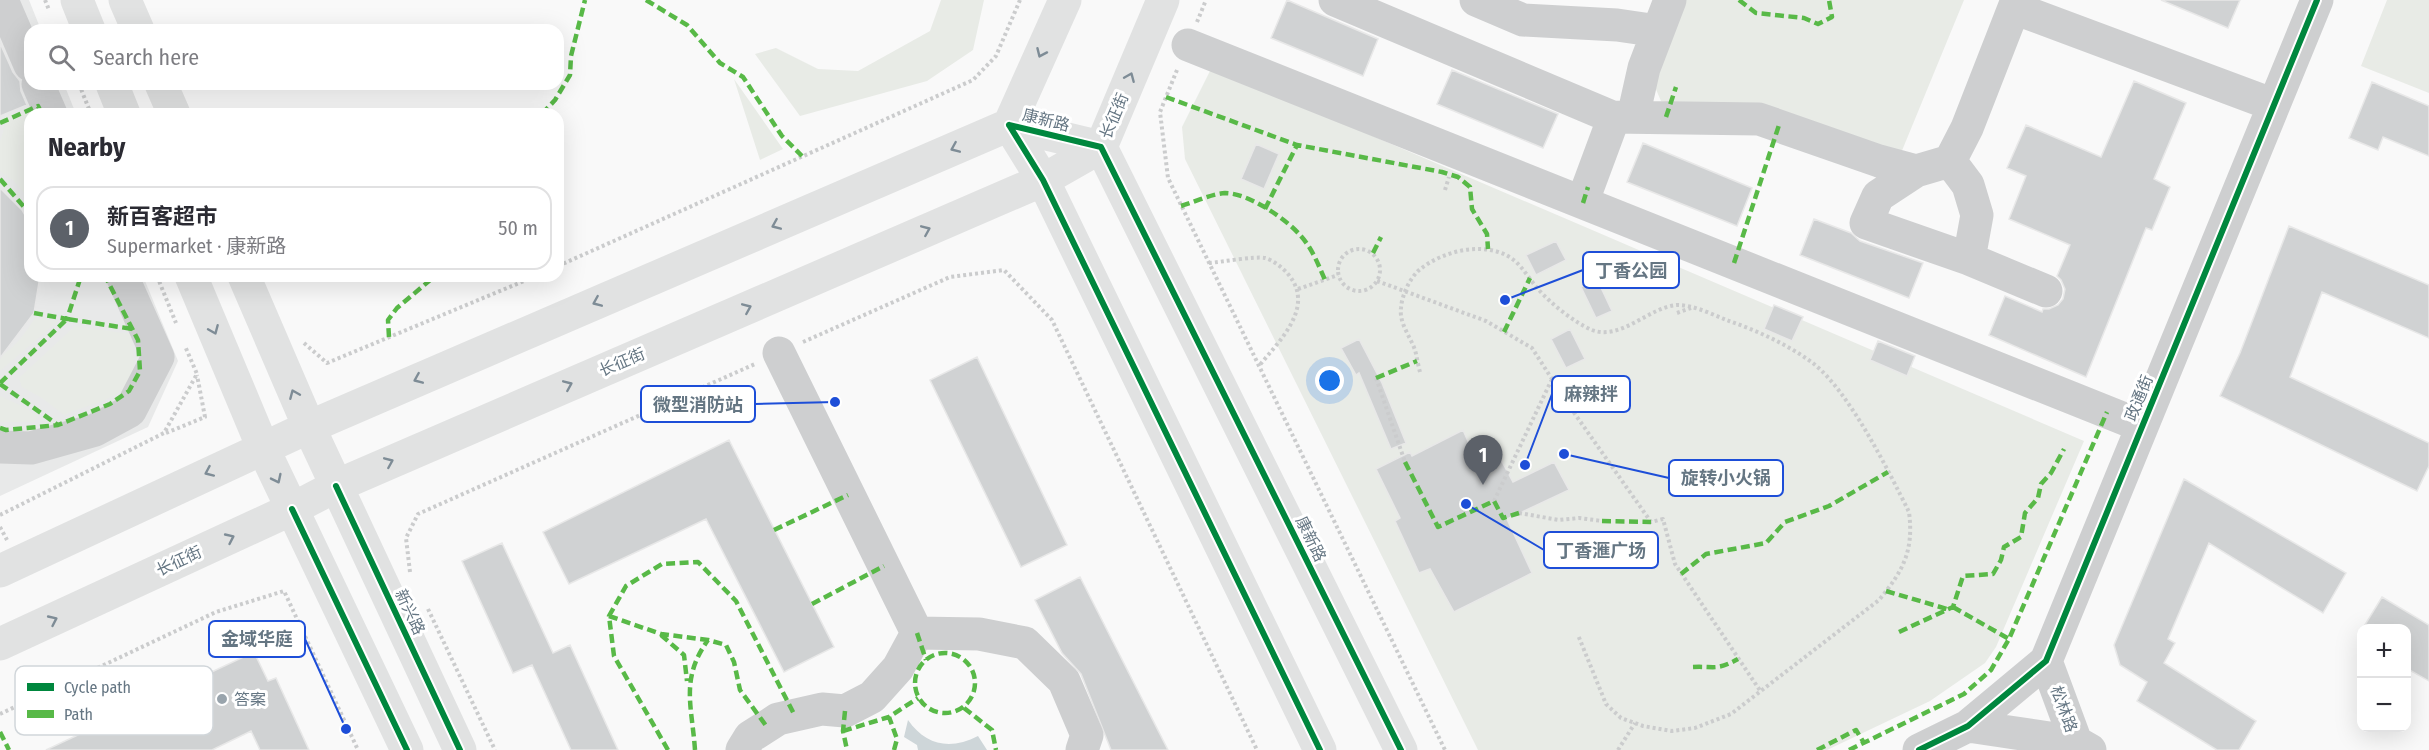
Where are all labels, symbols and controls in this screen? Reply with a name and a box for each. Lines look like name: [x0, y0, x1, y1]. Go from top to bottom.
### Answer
search box: [24, 24, 564, 90]
icon: search: [45, 41, 78, 74]
text: Search here: [93, 44, 199, 71]
one-way arrow: [1036, 47, 1048, 58]
one-way arrow: [1123, 72, 1135, 83]
street label: 长征街: [1096, 90, 1132, 142]
street label: 康新路: [1020, 105, 1072, 135]
text: Nearby: [48, 132, 125, 163]
one-way arrow: [951, 140, 962, 152]
text: 新百客超市: [107, 203, 217, 230]
text: 1: [65, 216, 74, 240]
text: 50 m: [498, 216, 538, 240]
one-way arrow: [772, 218, 783, 230]
one-way arrow: [920, 225, 931, 237]
text: Supermarket · 康新路: [107, 234, 286, 258]
callout: 丁香公园: [1583, 252, 1679, 288]
text: 丁香公园: [1595, 260, 1667, 282]
one-way arrow: [593, 295, 604, 307]
one-way arrow: [741, 303, 752, 315]
one-way arrow: [207, 324, 219, 335]
street label: 长征街: [596, 344, 648, 380]
your location: [1315, 366, 1344, 395]
one-way arrow: [414, 372, 425, 384]
street label: 政通街: [2121, 372, 2157, 424]
callout: 麻辣拌: [1552, 376, 1630, 412]
one-way arrow: [562, 380, 573, 392]
text: 麻辣拌: [1564, 383, 1618, 405]
callout: 微型消防站: [641, 386, 755, 422]
one-way arrow: [290, 389, 302, 400]
text: 微型消防站: [652, 394, 743, 416]
pin: 1: [1464, 436, 1502, 485]
one-way arrow: [383, 458, 394, 470]
callout: 旋转小火锅: [1669, 460, 1783, 496]
one-way arrow: [205, 465, 216, 477]
text: 旋转小火锅: [1681, 467, 1771, 489]
one-way arrow: [270, 472, 282, 483]
street label: 康新路: [1292, 513, 1330, 565]
callout: 丁香滙广场: [1544, 532, 1658, 568]
one-way arrow: [223, 533, 234, 545]
text: 丁香滙广场: [1556, 540, 1646, 562]
street label: 长征街: [153, 542, 205, 580]
street label: 新兴路: [391, 586, 429, 638]
one-way arrow: [47, 615, 58, 627]
callout: 金域华庭: [209, 621, 305, 657]
map controls: [2357, 624, 2411, 732]
button: +: [2357, 624, 2411, 678]
text: 金域华庭: [221, 628, 293, 650]
legend: [15, 666, 213, 735]
text: Cycle path: [64, 678, 131, 697]
button: −: [2357, 678, 2411, 732]
street label: 松林路: [2047, 683, 2081, 735]
place label: 答案: [234, 690, 266, 709]
marker: 答案: [215, 692, 229, 706]
text: Path: [64, 705, 93, 724]

